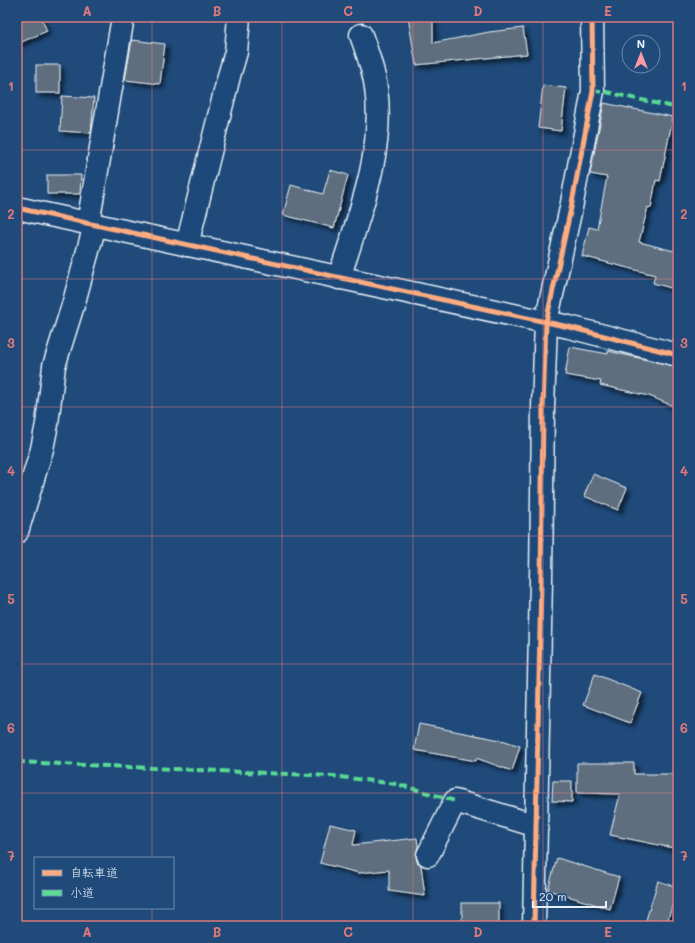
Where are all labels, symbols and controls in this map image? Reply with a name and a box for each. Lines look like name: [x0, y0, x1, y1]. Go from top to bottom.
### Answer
text: A: [82, 2, 92, 19]
text: B: [213, 2, 222, 19]
text: C: [343, 2, 353, 19]
text: D: [473, 2, 483, 19]
text: E: [604, 2, 612, 19]
north arrow: [621, 34, 661, 74]
text: N: [637, 36, 645, 51]
text: 1: [8, 77, 14, 94]
text: 1: [681, 77, 687, 94]
text: 2: [7, 205, 15, 222]
text: 2: [680, 205, 688, 222]
text: 3: [7, 334, 15, 351]
text: 3: [680, 334, 688, 351]
text: 4: [7, 462, 15, 479]
text: 4: [680, 462, 688, 479]
text: 5: [7, 590, 15, 607]
text: 5: [680, 590, 688, 607]
text: 6: [7, 719, 15, 736]
text: 6: [680, 719, 688, 736]
text: 7: [7, 847, 15, 864]
text: 7: [680, 847, 688, 864]
legend: [34, 857, 174, 909]
text: 自転車道: [70, 864, 118, 880]
scale bar: [533, 883, 606, 909]
text: 小道: [70, 884, 94, 900]
text: 20 m: [539, 888, 567, 904]
text: A: [82, 923, 92, 940]
text: B: [213, 923, 222, 940]
text: C: [343, 923, 353, 940]
text: D: [473, 923, 483, 940]
text: E: [604, 923, 612, 940]

